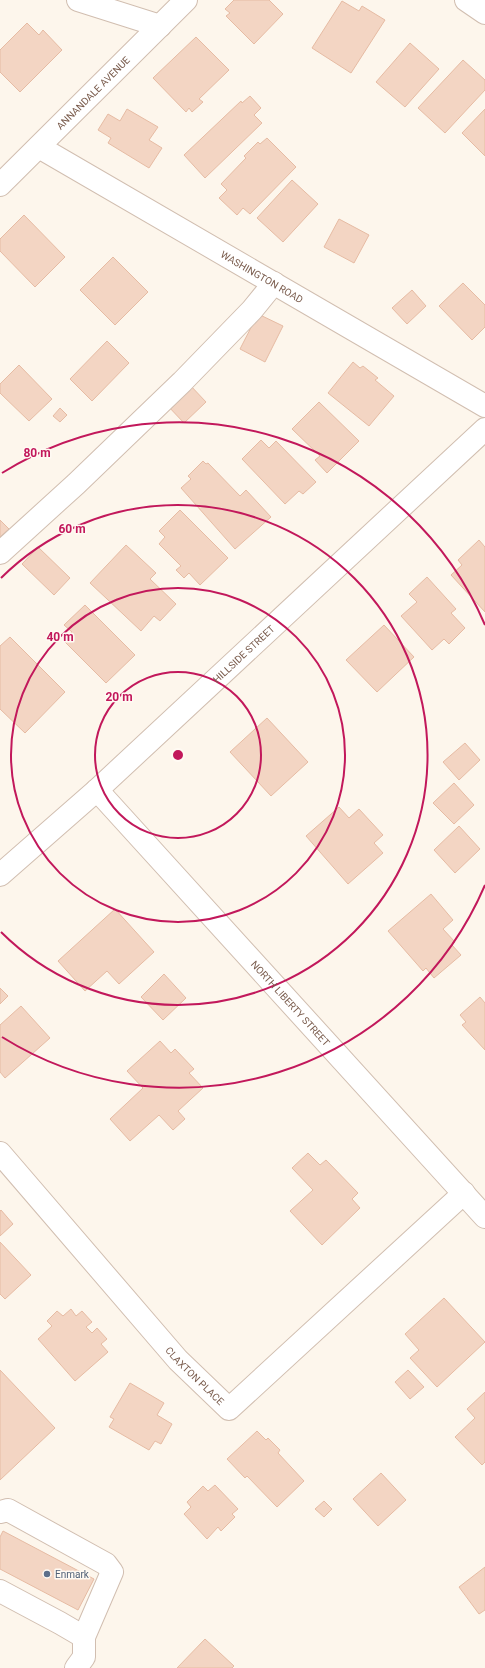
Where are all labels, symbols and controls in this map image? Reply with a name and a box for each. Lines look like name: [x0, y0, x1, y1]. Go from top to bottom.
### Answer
street label: ANNANDALE AVENUE: [54, 54, 132, 132]
street label: WASHINGTON ROAD: [219, 249, 305, 305]
text: 80 m: [23, 446, 51, 460]
text: 60 m: [58, 522, 86, 536]
street label: HILLSIDE STREET: [211, 623, 277, 685]
text: 40 m: [46, 630, 74, 644]
text: 20 m: [105, 690, 133, 704]
centre of rings: [171, 748, 185, 762]
street label: NORTH LIBERTY STREET: [249, 959, 332, 1048]
street label: CLAXTON PLACE: [163, 1345, 226, 1407]
marker: Enmark: [42, 1569, 52, 1579]
place label: Enmark: [55, 1569, 90, 1580]

